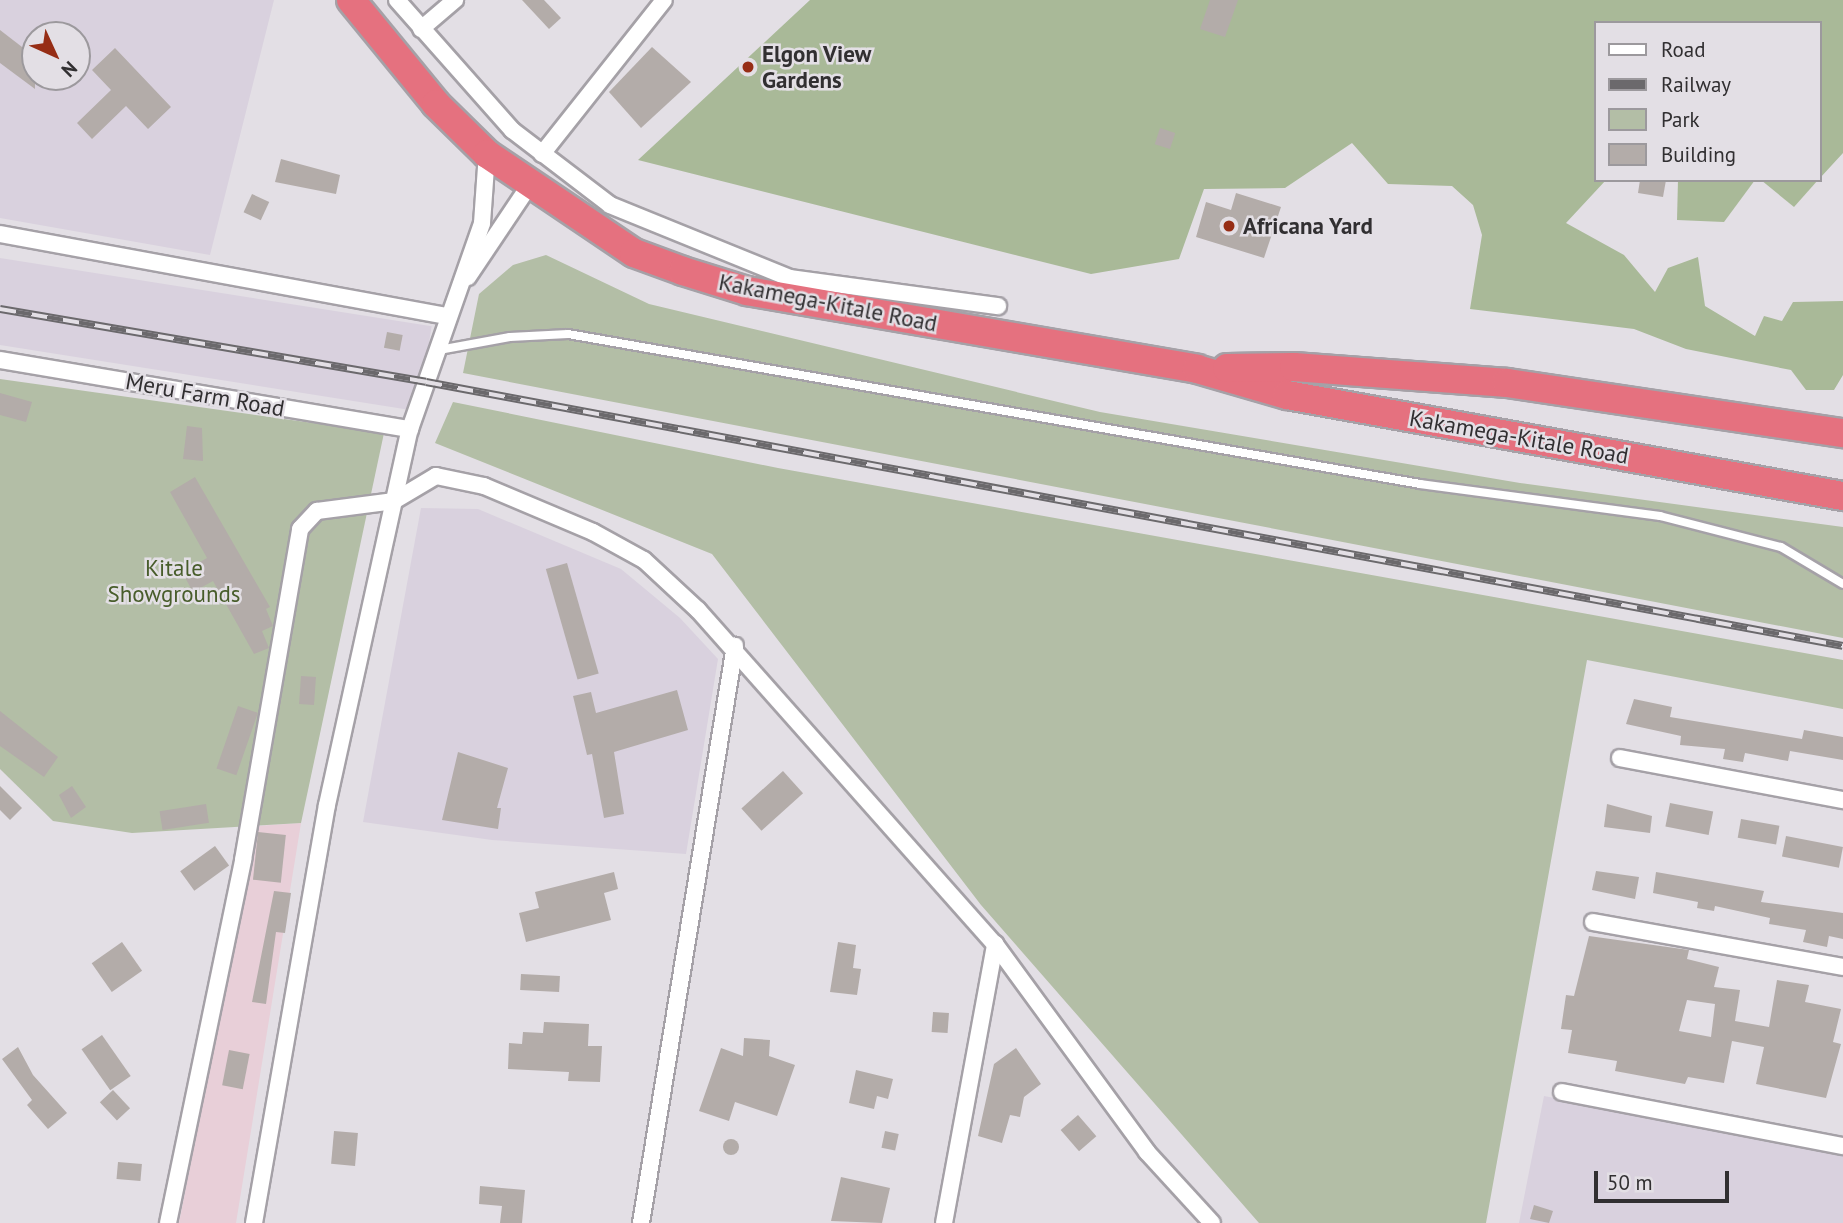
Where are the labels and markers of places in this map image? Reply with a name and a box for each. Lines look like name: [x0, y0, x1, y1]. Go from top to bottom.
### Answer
place label: Elgon View Gardens: [762, 40, 872, 94]
marker: Elgon View Gardens: [740, 59, 756, 75]
place label: Africana Yard: [1243, 212, 1374, 240]
marker: Africana Yard: [1221, 218, 1237, 234]

